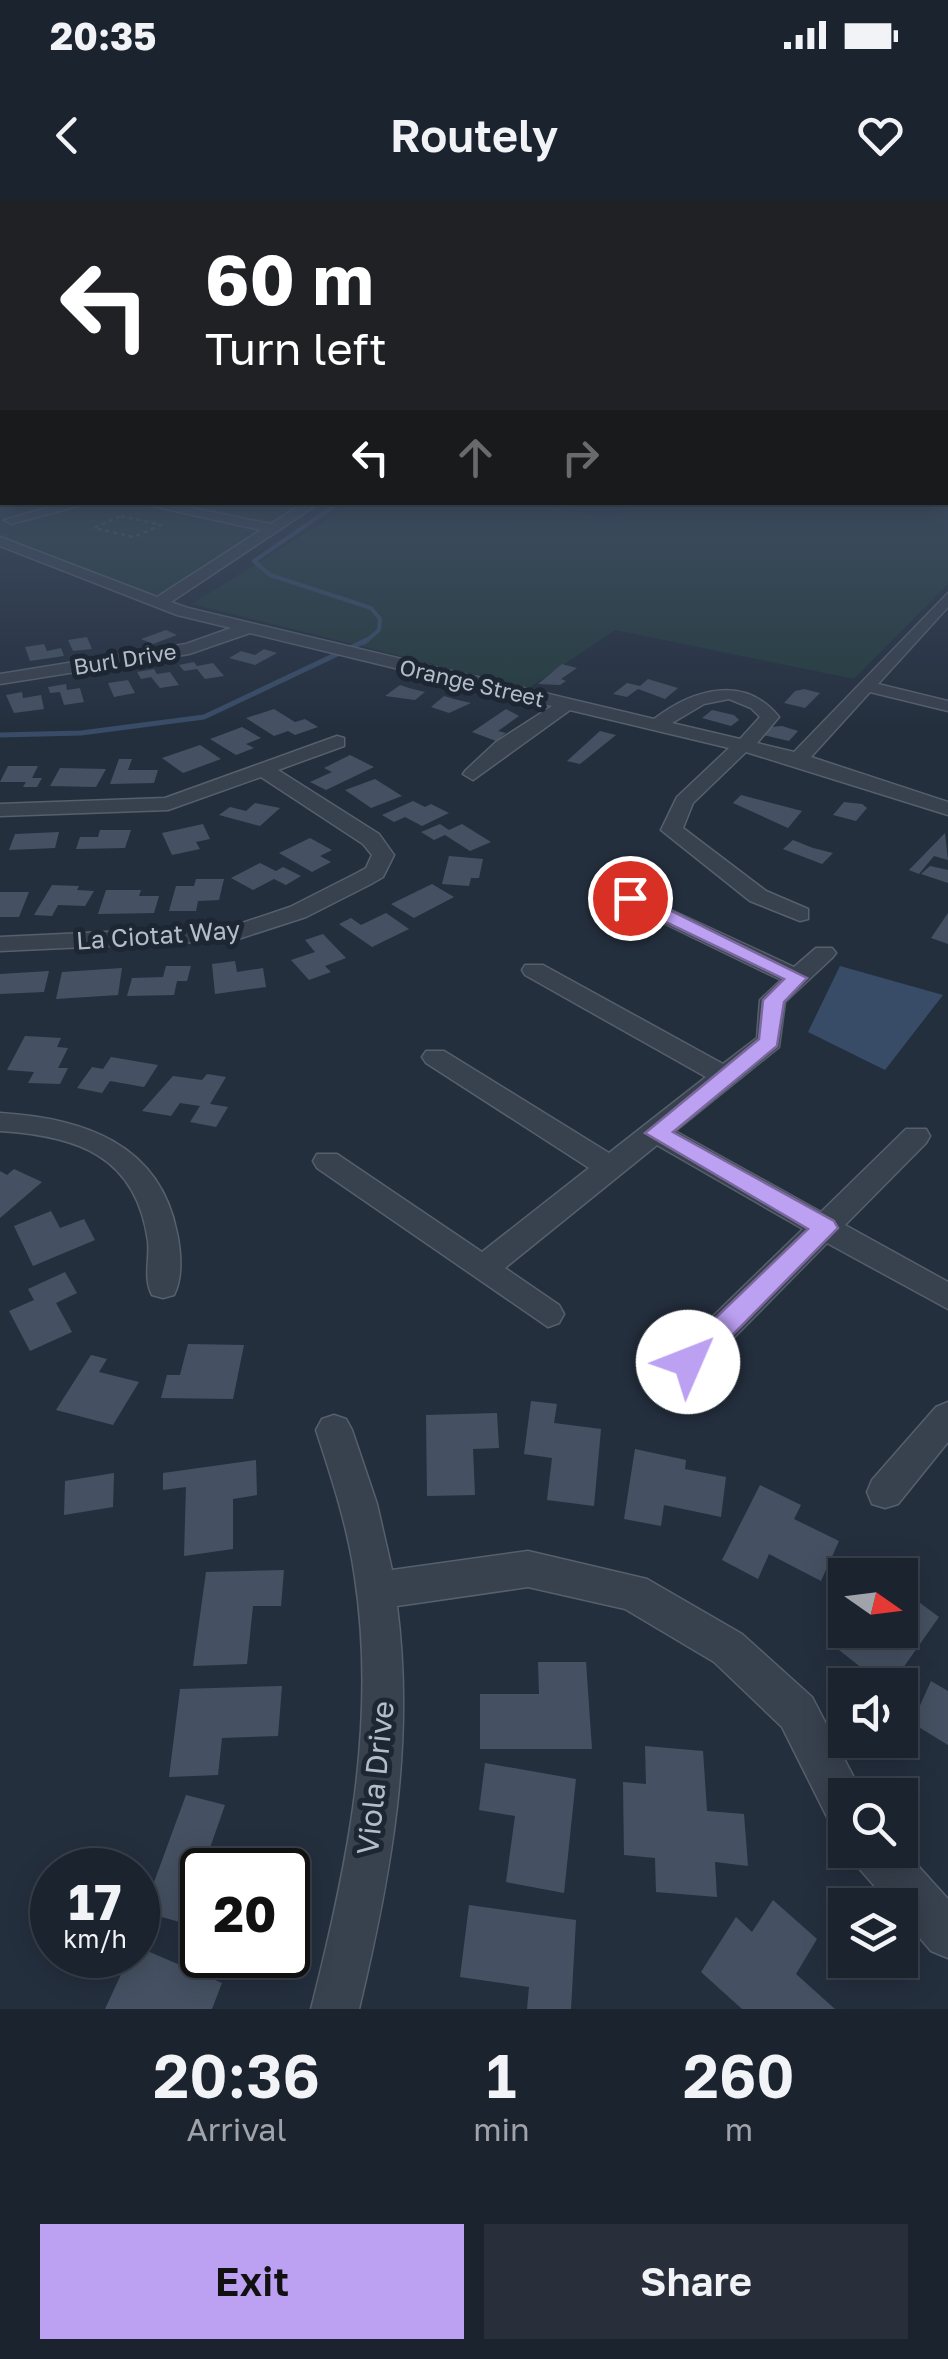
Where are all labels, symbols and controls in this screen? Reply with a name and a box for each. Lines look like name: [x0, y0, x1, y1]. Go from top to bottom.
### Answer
text: 20:35: [50, 13, 156, 58]
icon: back: [40, 108, 95, 163]
text: Routely: [390, 108, 558, 162]
icon: heart: [853, 108, 908, 163]
text: 60 m: [205, 236, 374, 320]
icon: left: [40, 240, 170, 370]
text: Turn left: [205, 321, 387, 375]
icon: left: [343, 430, 398, 485]
icon: ahead: [448, 430, 503, 485]
icon: right: [553, 430, 608, 485]
street label: Burl Drive: [72, 637, 178, 680]
street label: Orange Street: [397, 653, 547, 712]
pin: [588, 856, 673, 941]
icon: arrive: [603, 871, 658, 926]
street label: La Ciotat Way: [75, 913, 241, 956]
position arrow: [636, 1310, 740, 1414]
north arrow: [828, 1558, 918, 1648]
map controls: [828, 1558, 918, 1978]
button: sound: [828, 1668, 918, 1758]
street label: Viola Drive: [349, 1699, 401, 1857]
button: search: [828, 1778, 918, 1868]
speed limit sign: 20: [180, 1848, 310, 1978]
text: 17: [68, 1871, 121, 1931]
button: layers: [828, 1888, 918, 1978]
text: km/h: [63, 1923, 127, 1954]
text: 20:36: [153, 2039, 320, 2111]
text: 1: [486, 2039, 517, 2111]
text: 260: [683, 2039, 795, 2111]
text: Arrival: [186, 2110, 287, 2148]
text: min: [473, 2110, 530, 2148]
text: m: [725, 2110, 753, 2148]
button: Exit: [40, 2224, 464, 2339]
button: Share: [484, 2224, 908, 2339]

